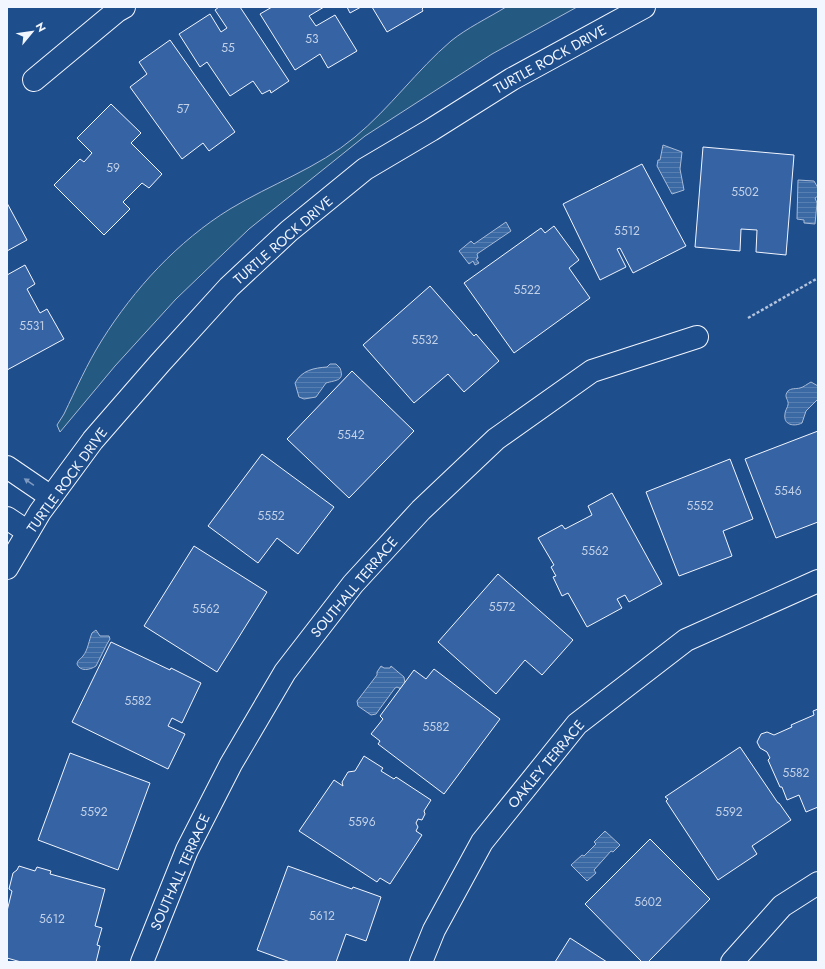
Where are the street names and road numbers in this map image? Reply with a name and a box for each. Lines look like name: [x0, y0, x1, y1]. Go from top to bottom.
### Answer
street label: TURTLE ROCK DRIVE: [490, 20, 610, 98]
street label: TURTLE ROCK DRIVE: [229, 191, 337, 289]
street label: TURTLE ROCK DRIVE: [22, 423, 112, 537]
street label: SOUTHALL TERRACE: [306, 532, 402, 642]
street label: OAKLEY TERRACE: [503, 715, 589, 813]
street label: SOUTHALL TERRACE: [145, 810, 215, 934]

